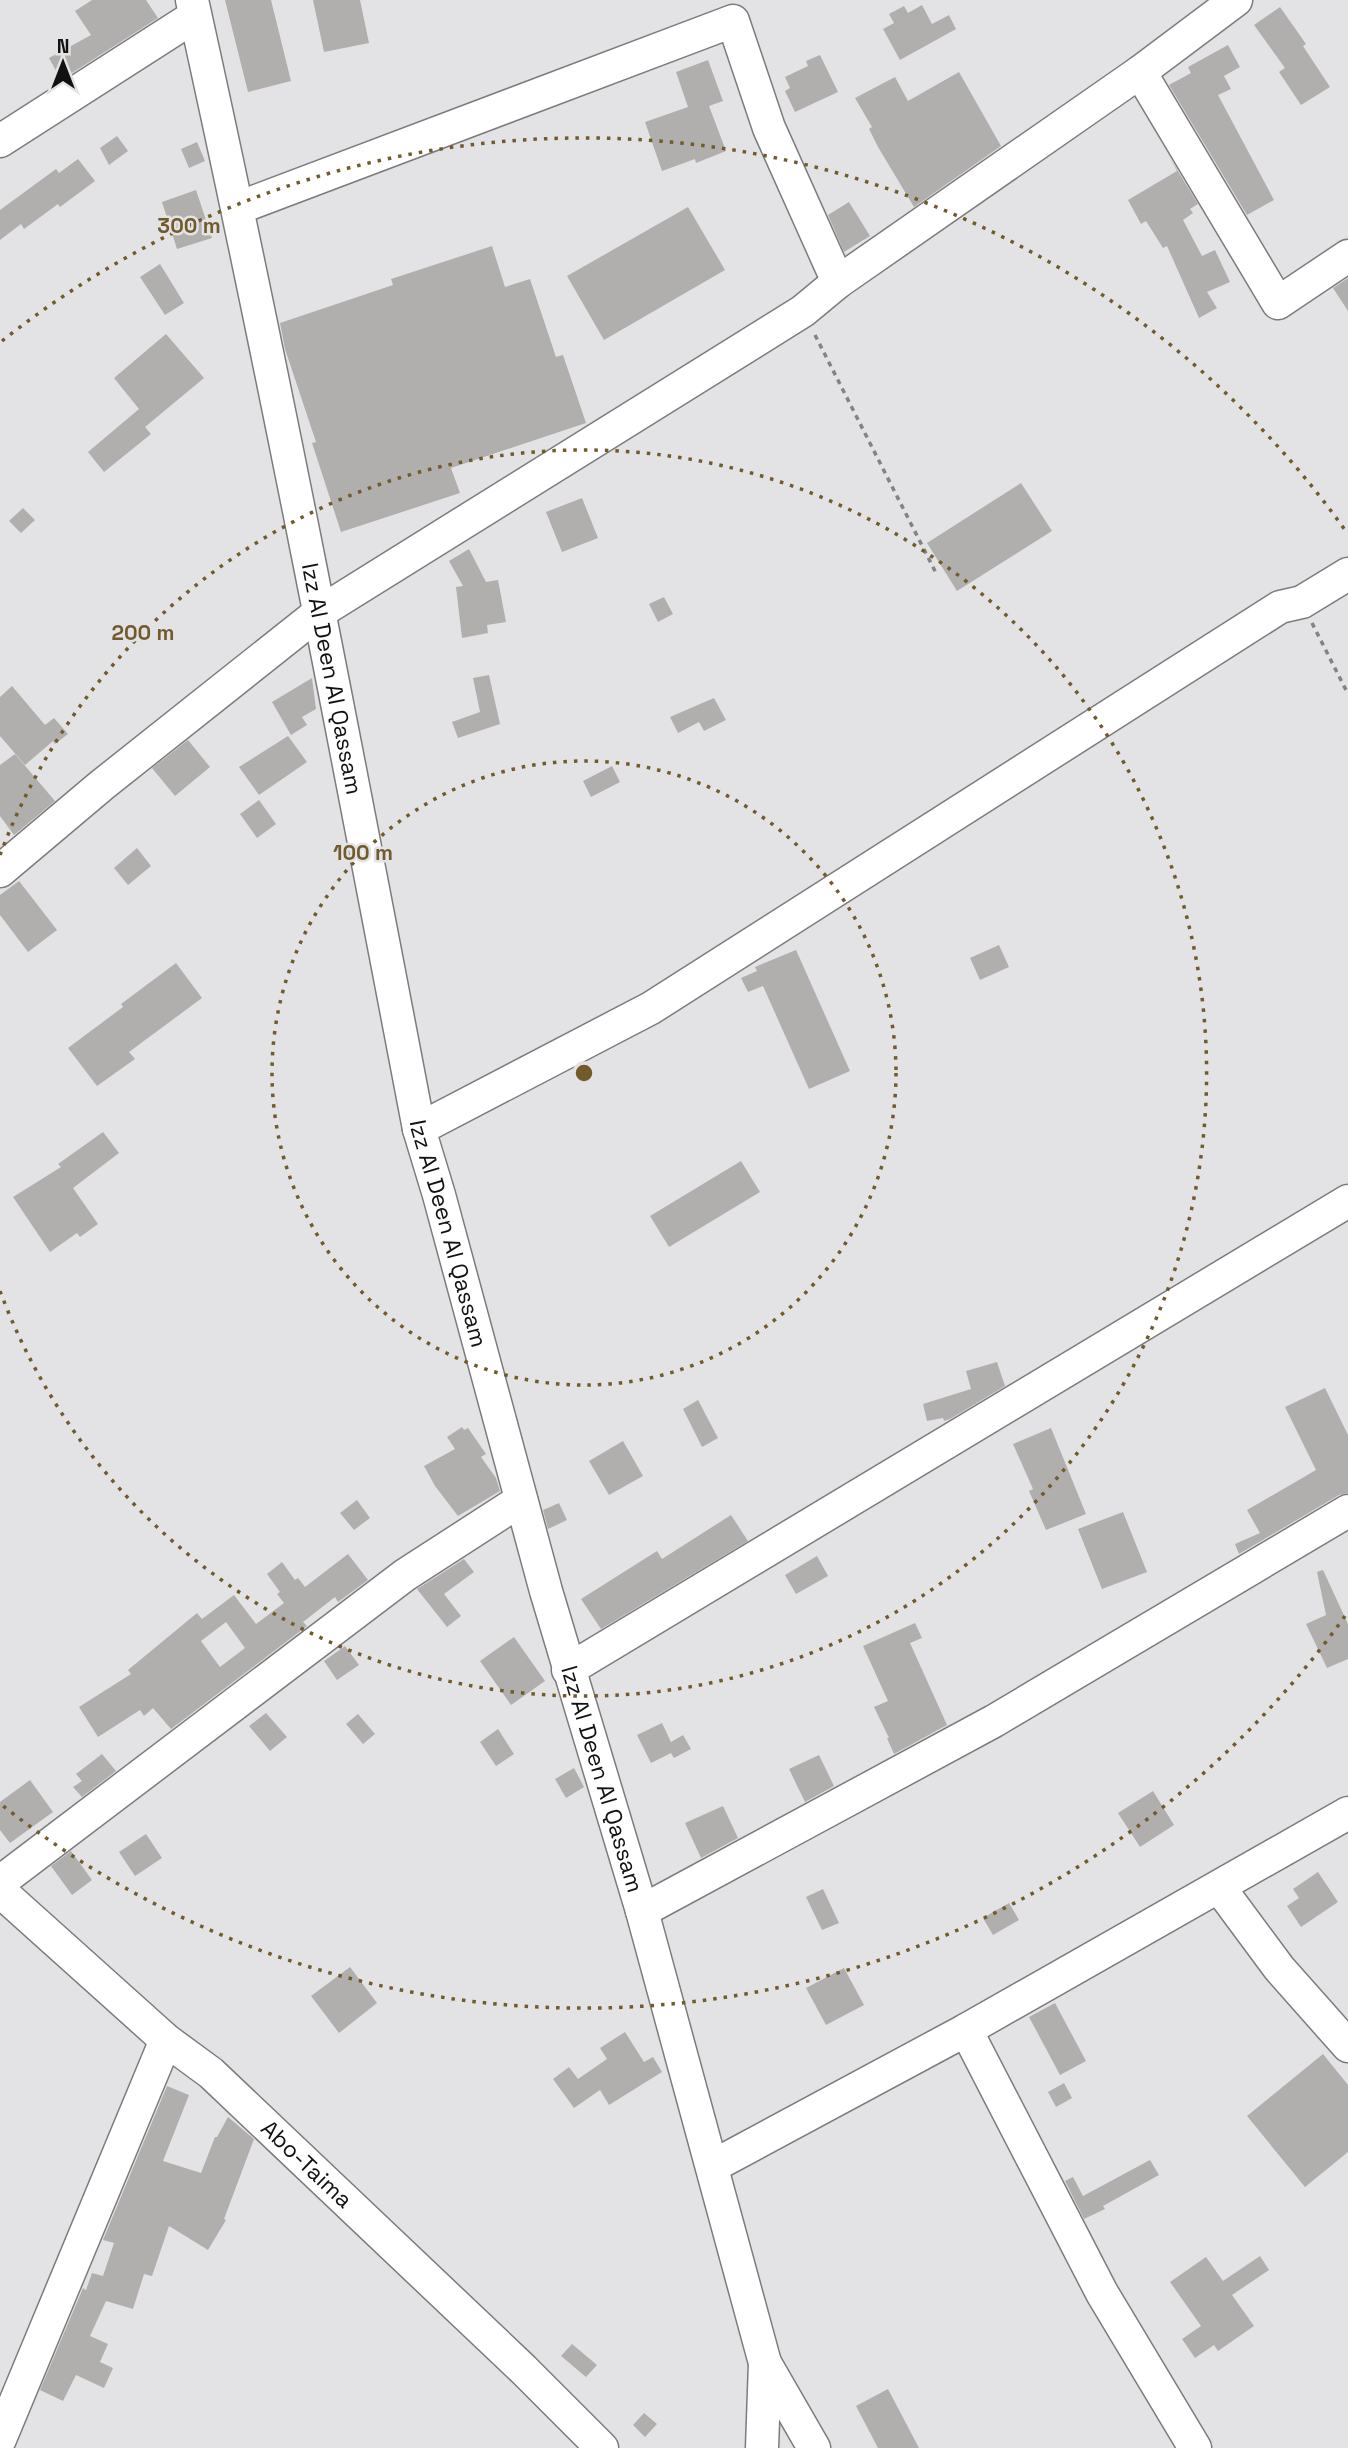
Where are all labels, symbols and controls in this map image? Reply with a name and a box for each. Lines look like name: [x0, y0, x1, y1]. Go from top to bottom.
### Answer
north arrow: [28, 28, 98, 98]
text: N: [57, 34, 69, 59]
text: 300 m: [157, 212, 221, 239]
street label: Izz Al Deen Al Qassam: [295, 560, 369, 797]
text: 200 m: [112, 619, 174, 646]
text: 100 m: [333, 839, 393, 866]
centre of rings: [572, 1061, 596, 1085]
street label: Izz Al Deen Al Qassam: [403, 1117, 494, 1351]
street label: Izz Al Deen Al Qassam: [554, 1662, 651, 1896]
street label: Abo-Taima: [255, 2113, 359, 2215]

